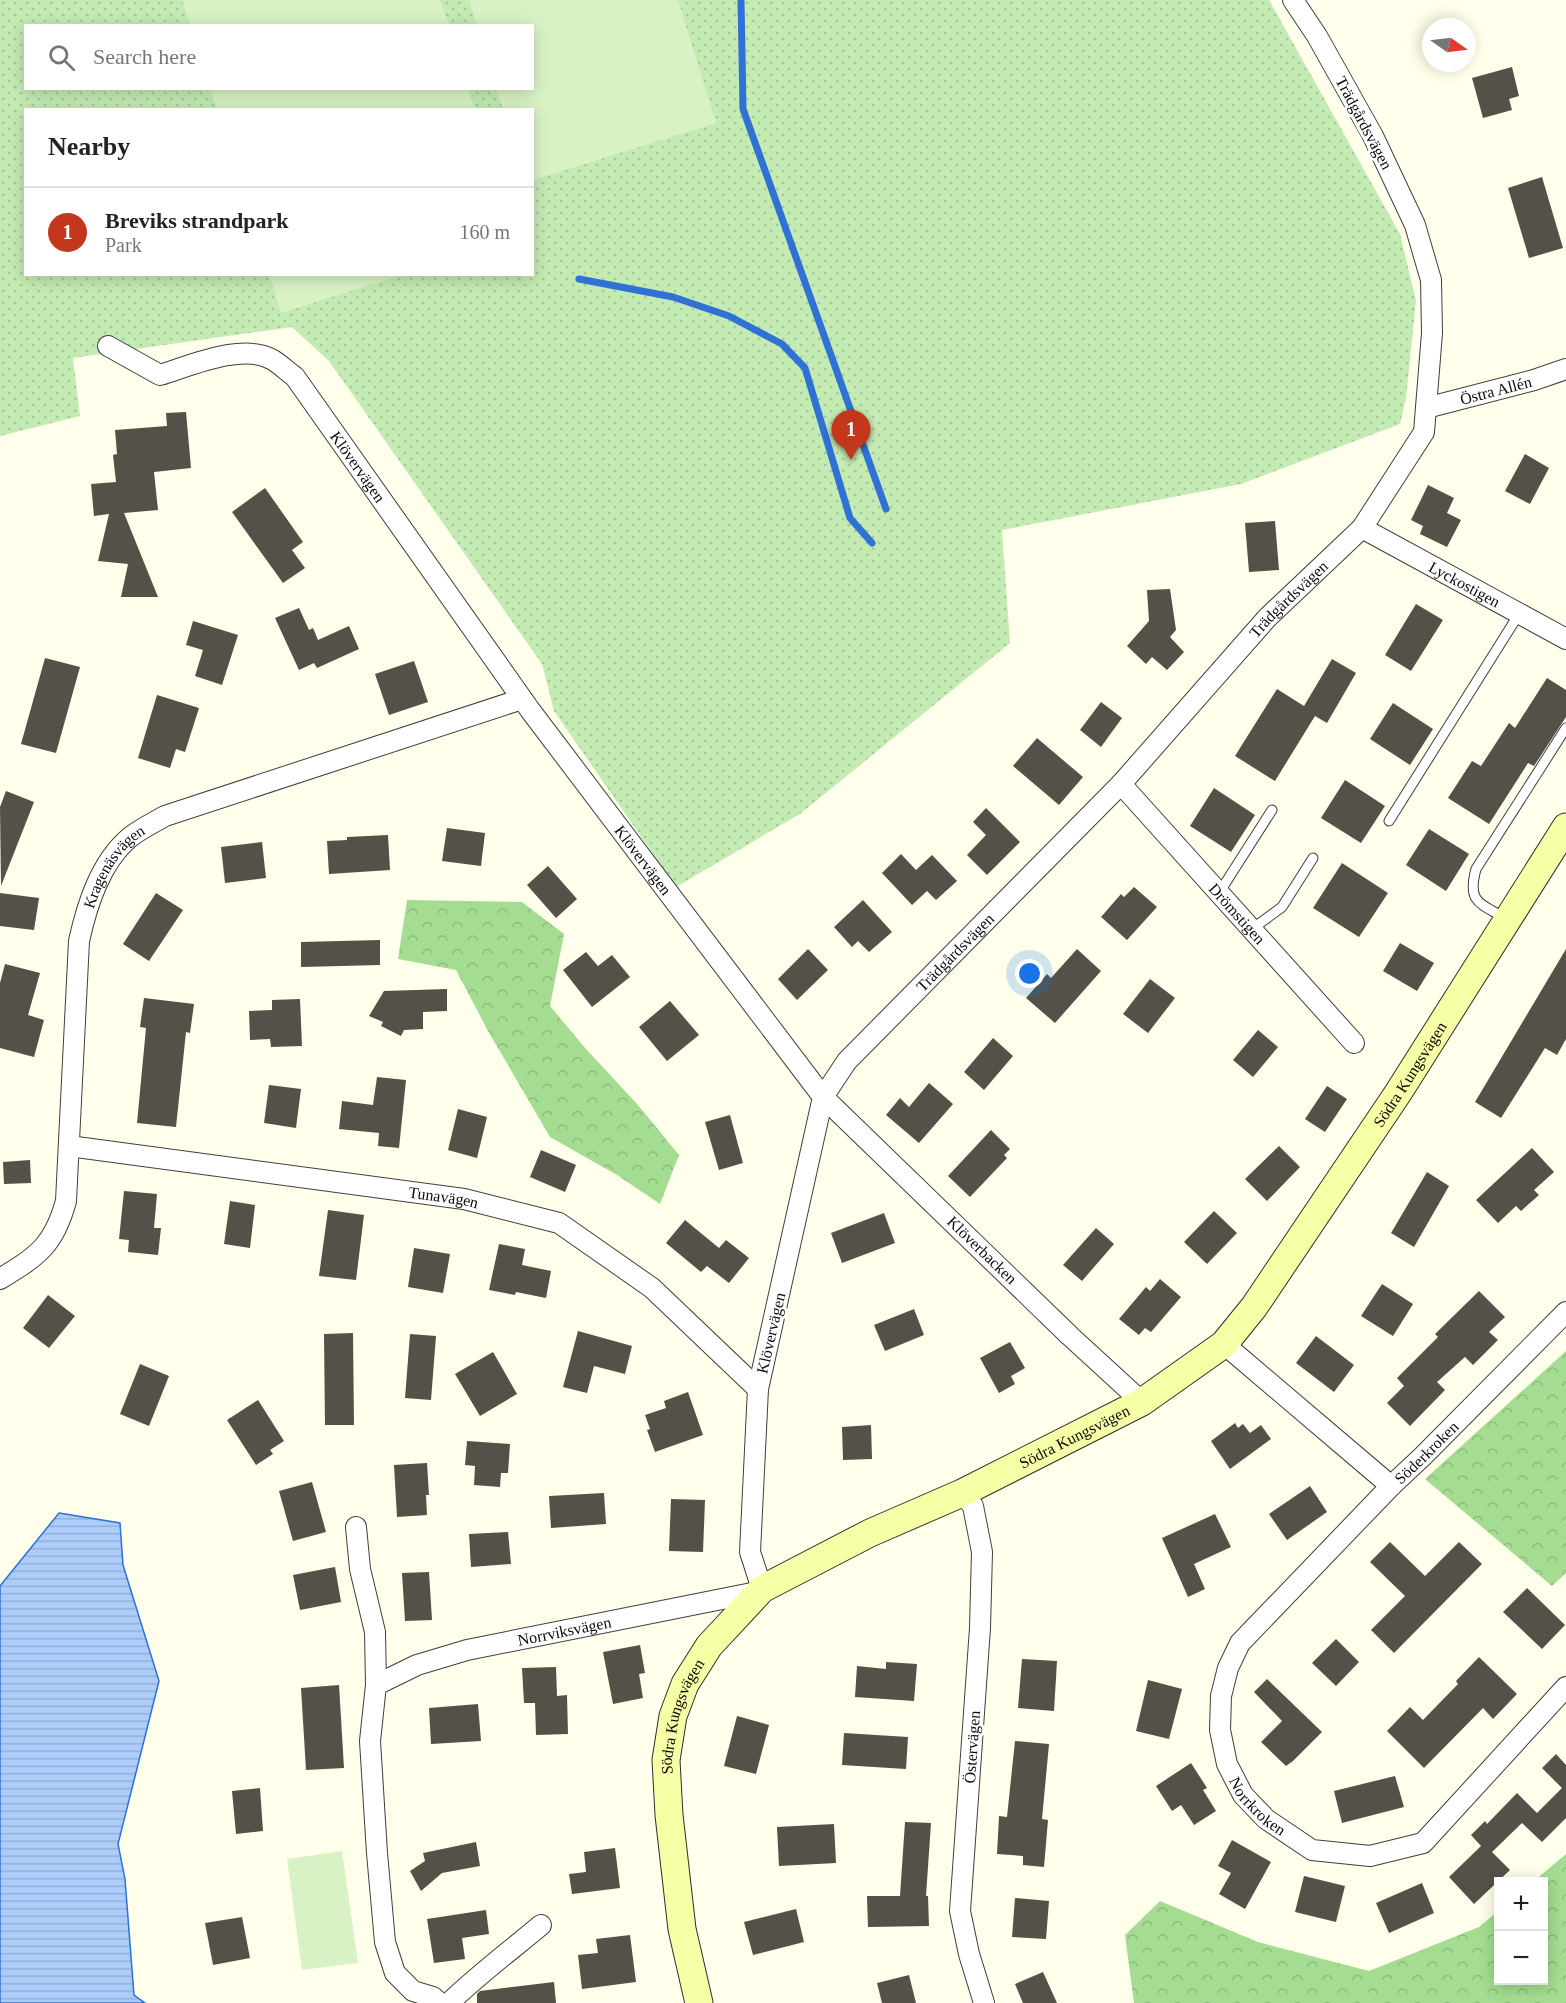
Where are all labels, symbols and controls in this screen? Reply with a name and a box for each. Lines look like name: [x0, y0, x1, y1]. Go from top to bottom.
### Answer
north arrow: [1422, 18, 1476, 72]
search box: [24, 24, 534, 90]
icon: search: [45, 41, 78, 74]
text: Search here: [93, 44, 196, 69]
street label: Trädgårdsvägen: [1332, 74, 1396, 173]
text: Nearby: [48, 132, 130, 161]
text: Breviks strandpark: [105, 208, 289, 233]
text: 1: [63, 221, 73, 243]
text: 160 m: [459, 221, 510, 243]
text: Park: [105, 234, 142, 256]
street label: Östra Allén: [1458, 372, 1533, 407]
pin: 1: [832, 410, 870, 460]
street label: Klövervägen: [327, 428, 389, 505]
street label: Trädgårdsvägen: [1246, 557, 1331, 641]
street label: Lyckostigen: [1426, 558, 1503, 610]
street label: Kragenäsvägen: [80, 821, 147, 910]
street label: Klövervägen: [612, 822, 675, 898]
street label: Drömstigen: [1206, 880, 1269, 947]
street label: Trädgårdsvägen: [913, 910, 997, 994]
your location: [1015, 959, 1044, 988]
street label: Södra Kungsvägen: [1369, 1019, 1449, 1130]
street label: Tunavägen: [408, 1183, 480, 1211]
street label: Klöverbacken: [944, 1213, 1020, 1287]
street label: Klövervägen: [753, 1291, 790, 1375]
street label: Södra Kungsvägen: [1016, 1401, 1132, 1471]
street label: Söderkroken: [1391, 1417, 1461, 1487]
street label: Norrviksvägen: [516, 1613, 613, 1648]
street label: Södra Kungsvägen: [657, 1656, 707, 1775]
street label: Östervägen: [961, 1710, 984, 1784]
street label: Norrkroken: [1227, 1774, 1289, 1838]
map controls: [1494, 1877, 1548, 1985]
button: +: [1494, 1877, 1548, 1931]
button: −: [1494, 1931, 1548, 1985]

